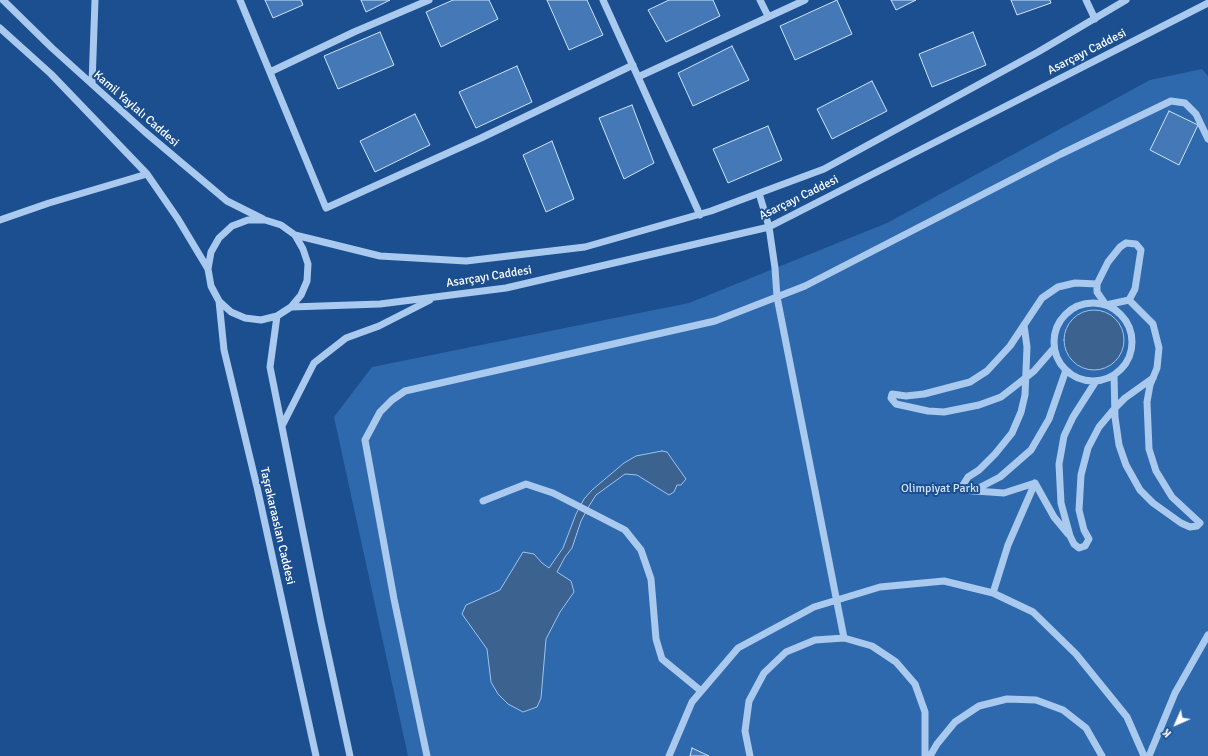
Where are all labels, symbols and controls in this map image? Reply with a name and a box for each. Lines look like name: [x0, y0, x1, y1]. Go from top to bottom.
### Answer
street label: Asarçayı Caddesi: [1045, 26, 1129, 78]
street label: Kamil Yaylalı Caddesi: [90, 68, 182, 150]
street label: Asarçayı Caddesi: [757, 173, 841, 223]
street label: Asarçayı Caddesi: [445, 263, 533, 291]
street label: Taşrakaraaslan Caddesi: [257, 466, 297, 586]
park label: Olimpiyat Parkı: [901, 482, 979, 496]
north arrow: [1156, 704, 1196, 744]
text: K: [1160, 726, 1174, 740]

